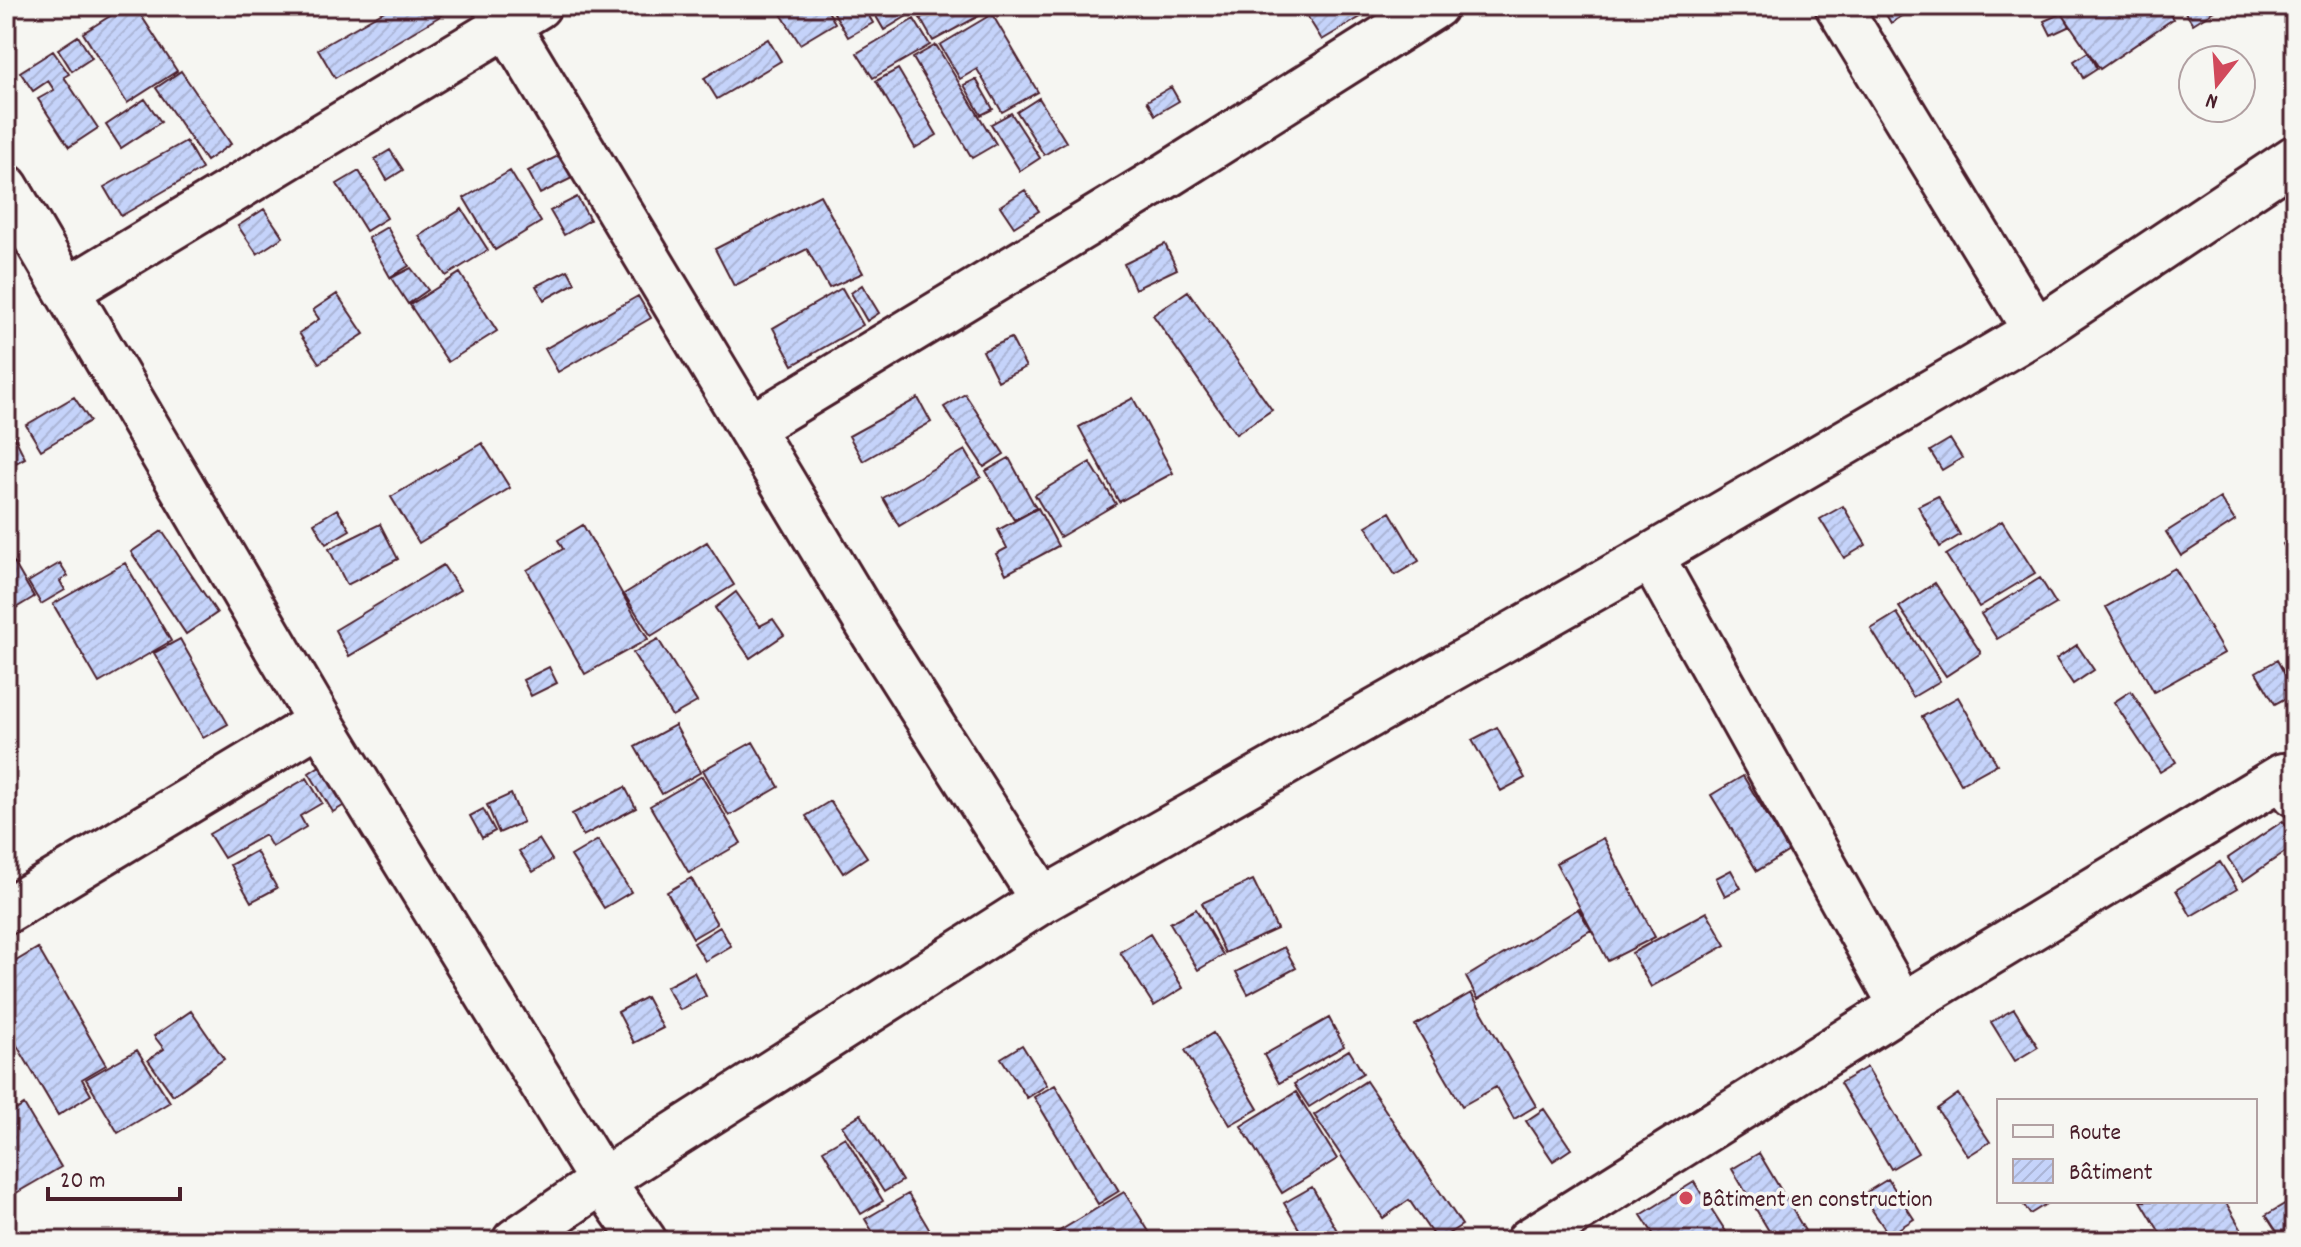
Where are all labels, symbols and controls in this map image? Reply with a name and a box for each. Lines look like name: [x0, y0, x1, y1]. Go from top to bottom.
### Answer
north arrow: [2177, 44, 2257, 124]
text: N: [2202, 83, 2222, 116]
legend: [1997, 1099, 2257, 1203]
text: Route: [2069, 1117, 2121, 1151]
scale bar: [48, 1151, 180, 1201]
text: Bâtiment: [2069, 1157, 2153, 1191]
text: 20 m: [60, 1165, 106, 1199]
place label: Bâtiment en construction: [1702, 1184, 1933, 1218]
marker: Bâtiment en construction: [1677, 1189, 1695, 1207]

